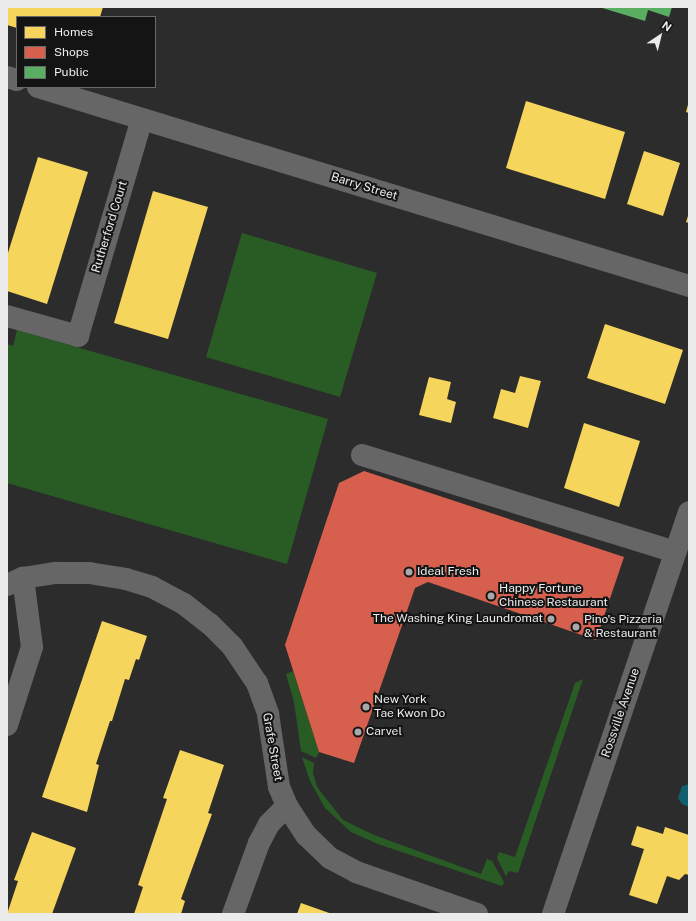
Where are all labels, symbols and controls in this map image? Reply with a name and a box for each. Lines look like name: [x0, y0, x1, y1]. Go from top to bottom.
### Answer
legend: [16, 16, 156, 88]
north arrow: [640, 16, 680, 56]
text: N: [660, 19, 674, 34]
text: Homes: [54, 25, 93, 39]
text: Shops: [54, 45, 89, 59]
text: Public: [54, 65, 89, 79]
street label: Barry Street: [329, 170, 399, 204]
street label: Rutherford Court: [89, 179, 131, 275]
place label: Ideal Fresh: [417, 565, 479, 579]
marker: Ideal Fresh: [404, 567, 414, 577]
place label: Happy Fortune Chinese Restaurant: [499, 582, 608, 610]
marker: Happy Fortune Chinese Restaurant: [486, 591, 496, 601]
place label: The Washing King Laundromat: [373, 612, 543, 626]
place label: Pino's Pizzeria & Restaurant: [584, 613, 662, 641]
marker: The Washing King Laundromat: [546, 614, 556, 624]
marker: Pino's Pizzeria & Restaurant: [571, 622, 581, 632]
street label: Rossville Avenue: [599, 666, 643, 760]
place label: New York Tae Kwon Do: [374, 693, 445, 721]
marker: New York Tae Kwon Do: [361, 702, 371, 712]
street label: Grafe Street: [259, 712, 285, 782]
place label: Carvel: [366, 725, 402, 739]
marker: Carvel: [353, 727, 363, 737]

